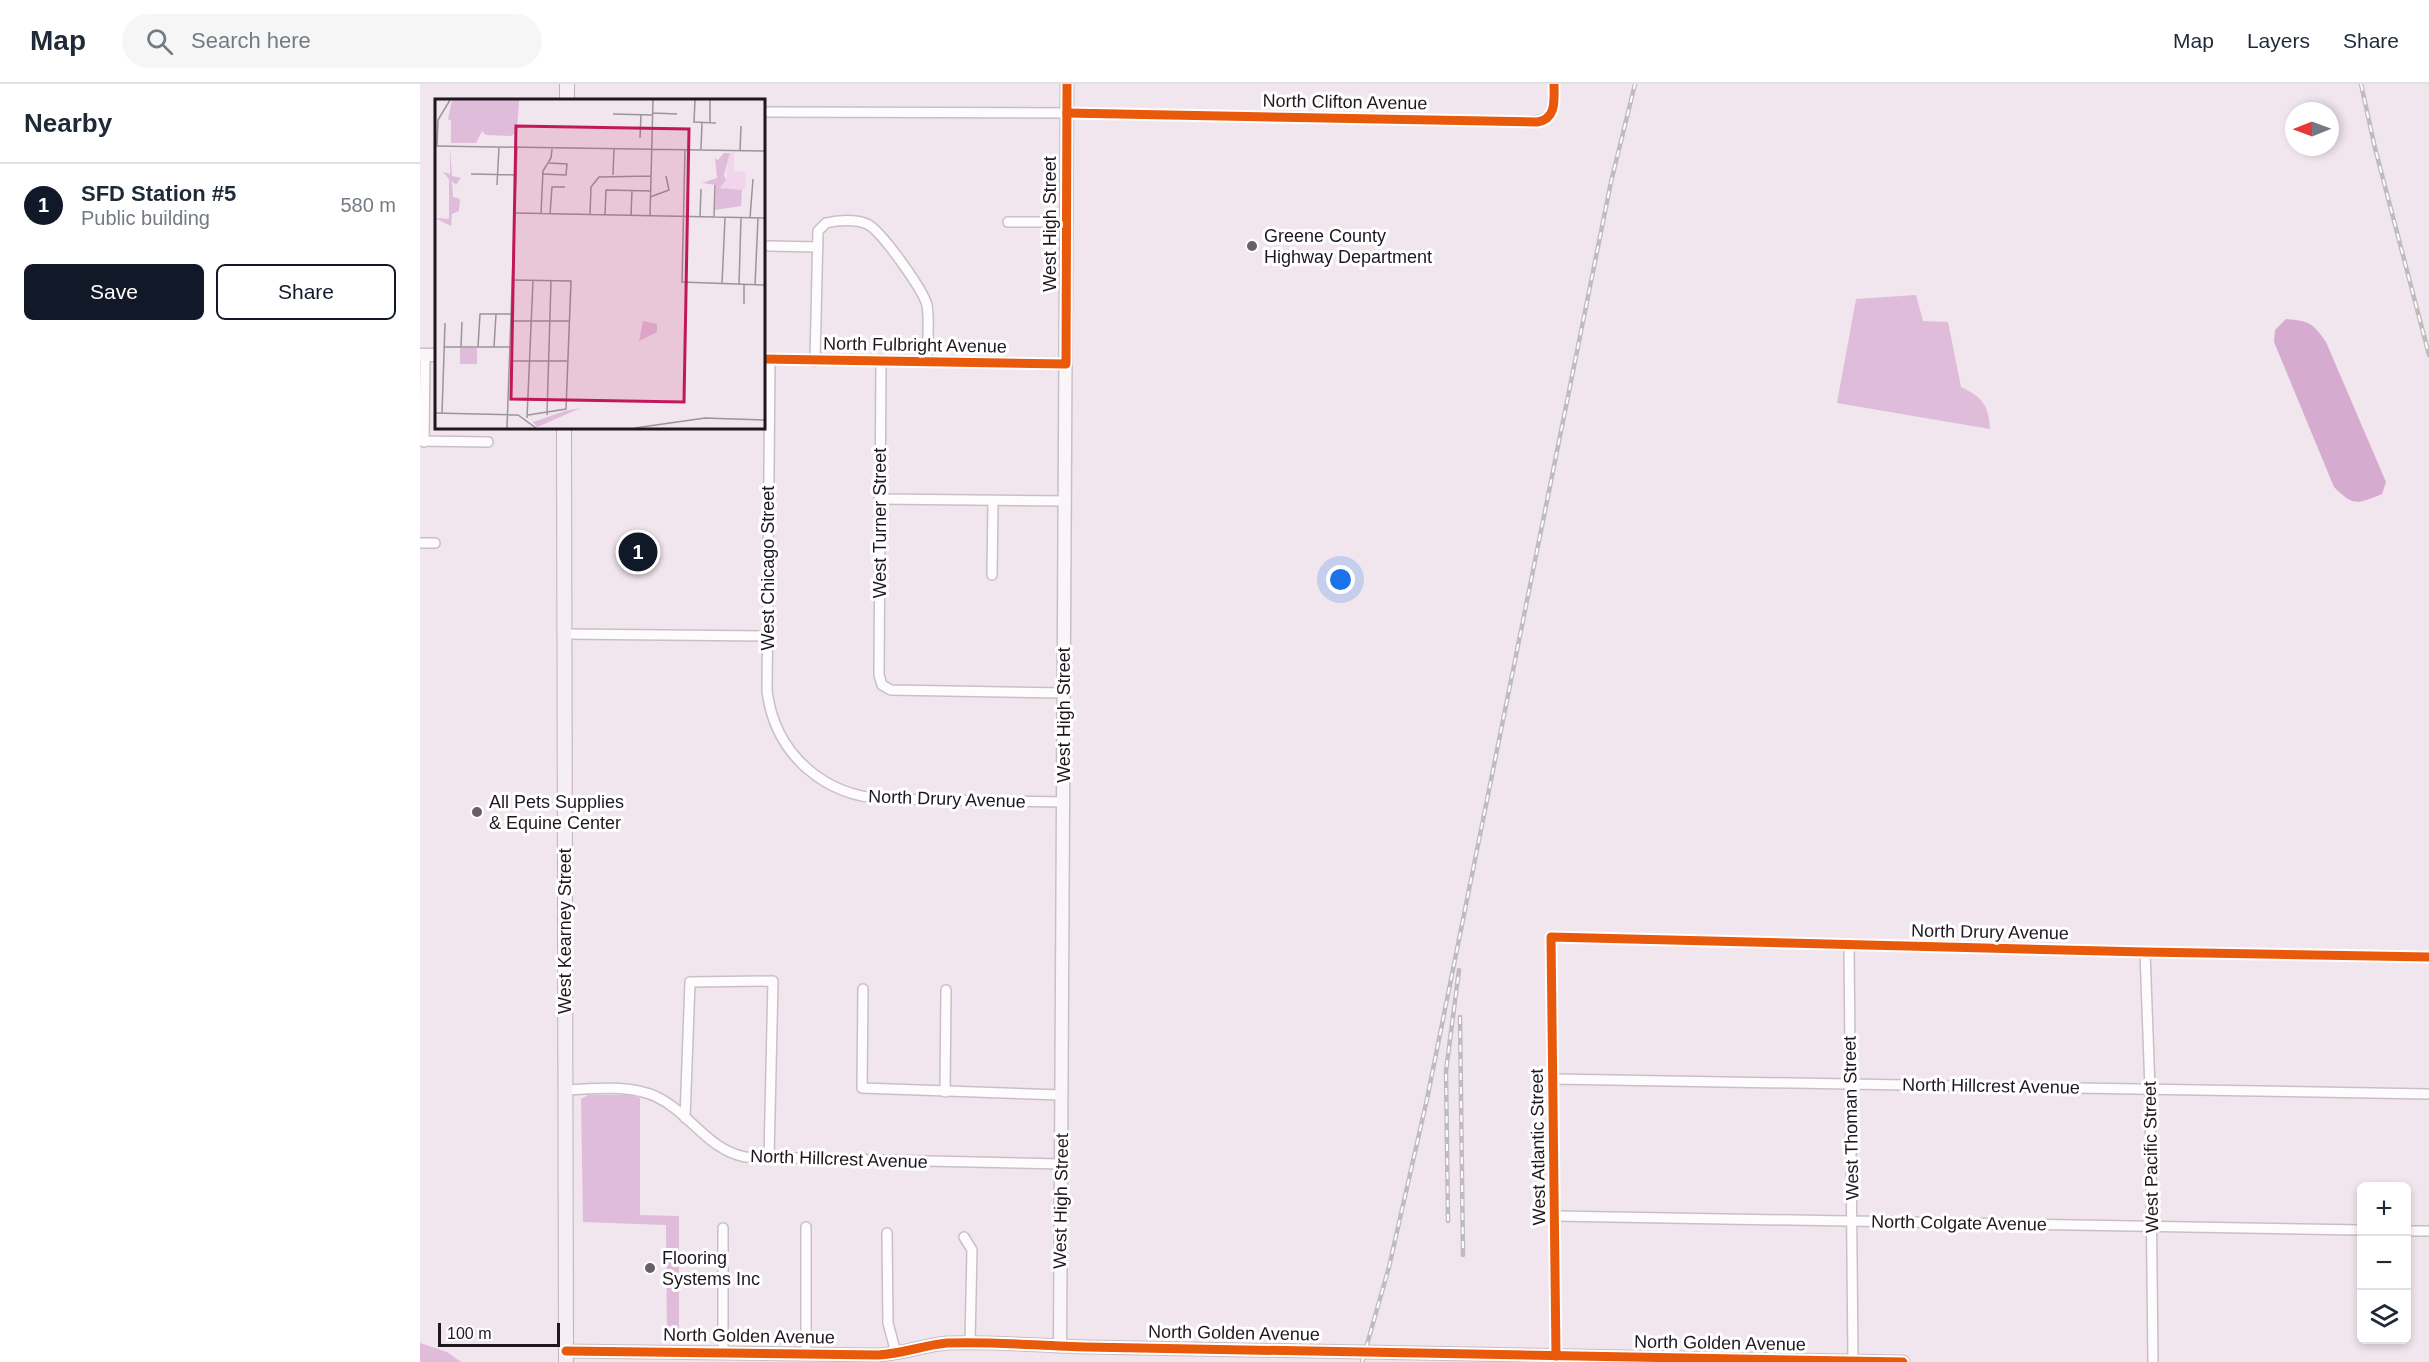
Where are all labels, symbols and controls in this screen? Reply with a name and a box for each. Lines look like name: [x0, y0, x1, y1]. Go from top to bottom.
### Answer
search box: [122, 14, 542, 68]
text: Map: [30, 25, 86, 56]
icon: search: [143, 25, 176, 58]
text: Search here: [191, 28, 311, 53]
text: Map: [2173, 29, 2214, 52]
text: Layers: [2247, 29, 2310, 52]
text: Share: [2343, 29, 2399, 52]
street label: North Clifton Avenue: [1262, 91, 1428, 113]
inset map: [435, 99, 765, 429]
north arrow: [2285, 102, 2339, 156]
text: Nearby: [24, 108, 112, 138]
street label: West High Street: [1040, 156, 1060, 292]
text: SFD Station #5: [81, 181, 236, 206]
text: 1: [38, 194, 49, 216]
text: 580 m: [340, 194, 396, 216]
text: Public building: [81, 207, 210, 229]
place label: Greene County Highway Department: [1264, 226, 1432, 267]
marker: Greene County Highway Department: [1245, 239, 1259, 253]
button: Save: [24, 264, 204, 320]
button: Share: [216, 264, 396, 320]
street label: North Fulbright Avenue: [823, 333, 1007, 357]
street label: West Turner Street: [870, 448, 890, 598]
street label: West Chicago Street: [758, 486, 778, 650]
pin: 1: [618, 530, 658, 574]
your location: [1326, 565, 1355, 594]
street label: West High Street: [1054, 647, 1074, 783]
street label: North Drury Avenue: [868, 786, 1026, 812]
place label: All Pets Supplies & Equine Center: [489, 792, 624, 833]
marker: All Pets Supplies & Equine Center: [470, 805, 484, 819]
street label: West Kearney Street: [555, 848, 575, 1014]
street label: North Drury Avenue: [1911, 921, 2069, 943]
street label: West Thoman Street: [1840, 1036, 1862, 1200]
street label: West Atlantic Street: [1527, 1068, 1549, 1226]
street label: North Hillcrest Avenue: [1902, 1074, 2080, 1098]
street label: West Pacific Street: [2140, 1081, 2162, 1233]
street label: West High Street: [1050, 1133, 1072, 1269]
street label: North Hillcrest Avenue: [750, 1146, 928, 1172]
map controls: [2357, 1182, 2411, 1344]
button: +: [2357, 1182, 2411, 1236]
street label: North Colgate Avenue: [1871, 1211, 2047, 1235]
button: −: [2357, 1236, 2411, 1290]
place label: Flooring Systems Inc: [662, 1248, 760, 1289]
marker: Flooring Systems Inc: [643, 1261, 657, 1275]
button: layers: [2357, 1290, 2411, 1344]
scale bar: [438, 1320, 560, 1348]
street label: North Golden Avenue: [1148, 1322, 1320, 1344]
text: 100 m: [447, 1325, 491, 1342]
street label: North Golden Avenue: [663, 1325, 835, 1347]
street label: North Golden Avenue: [1634, 1332, 1806, 1354]

